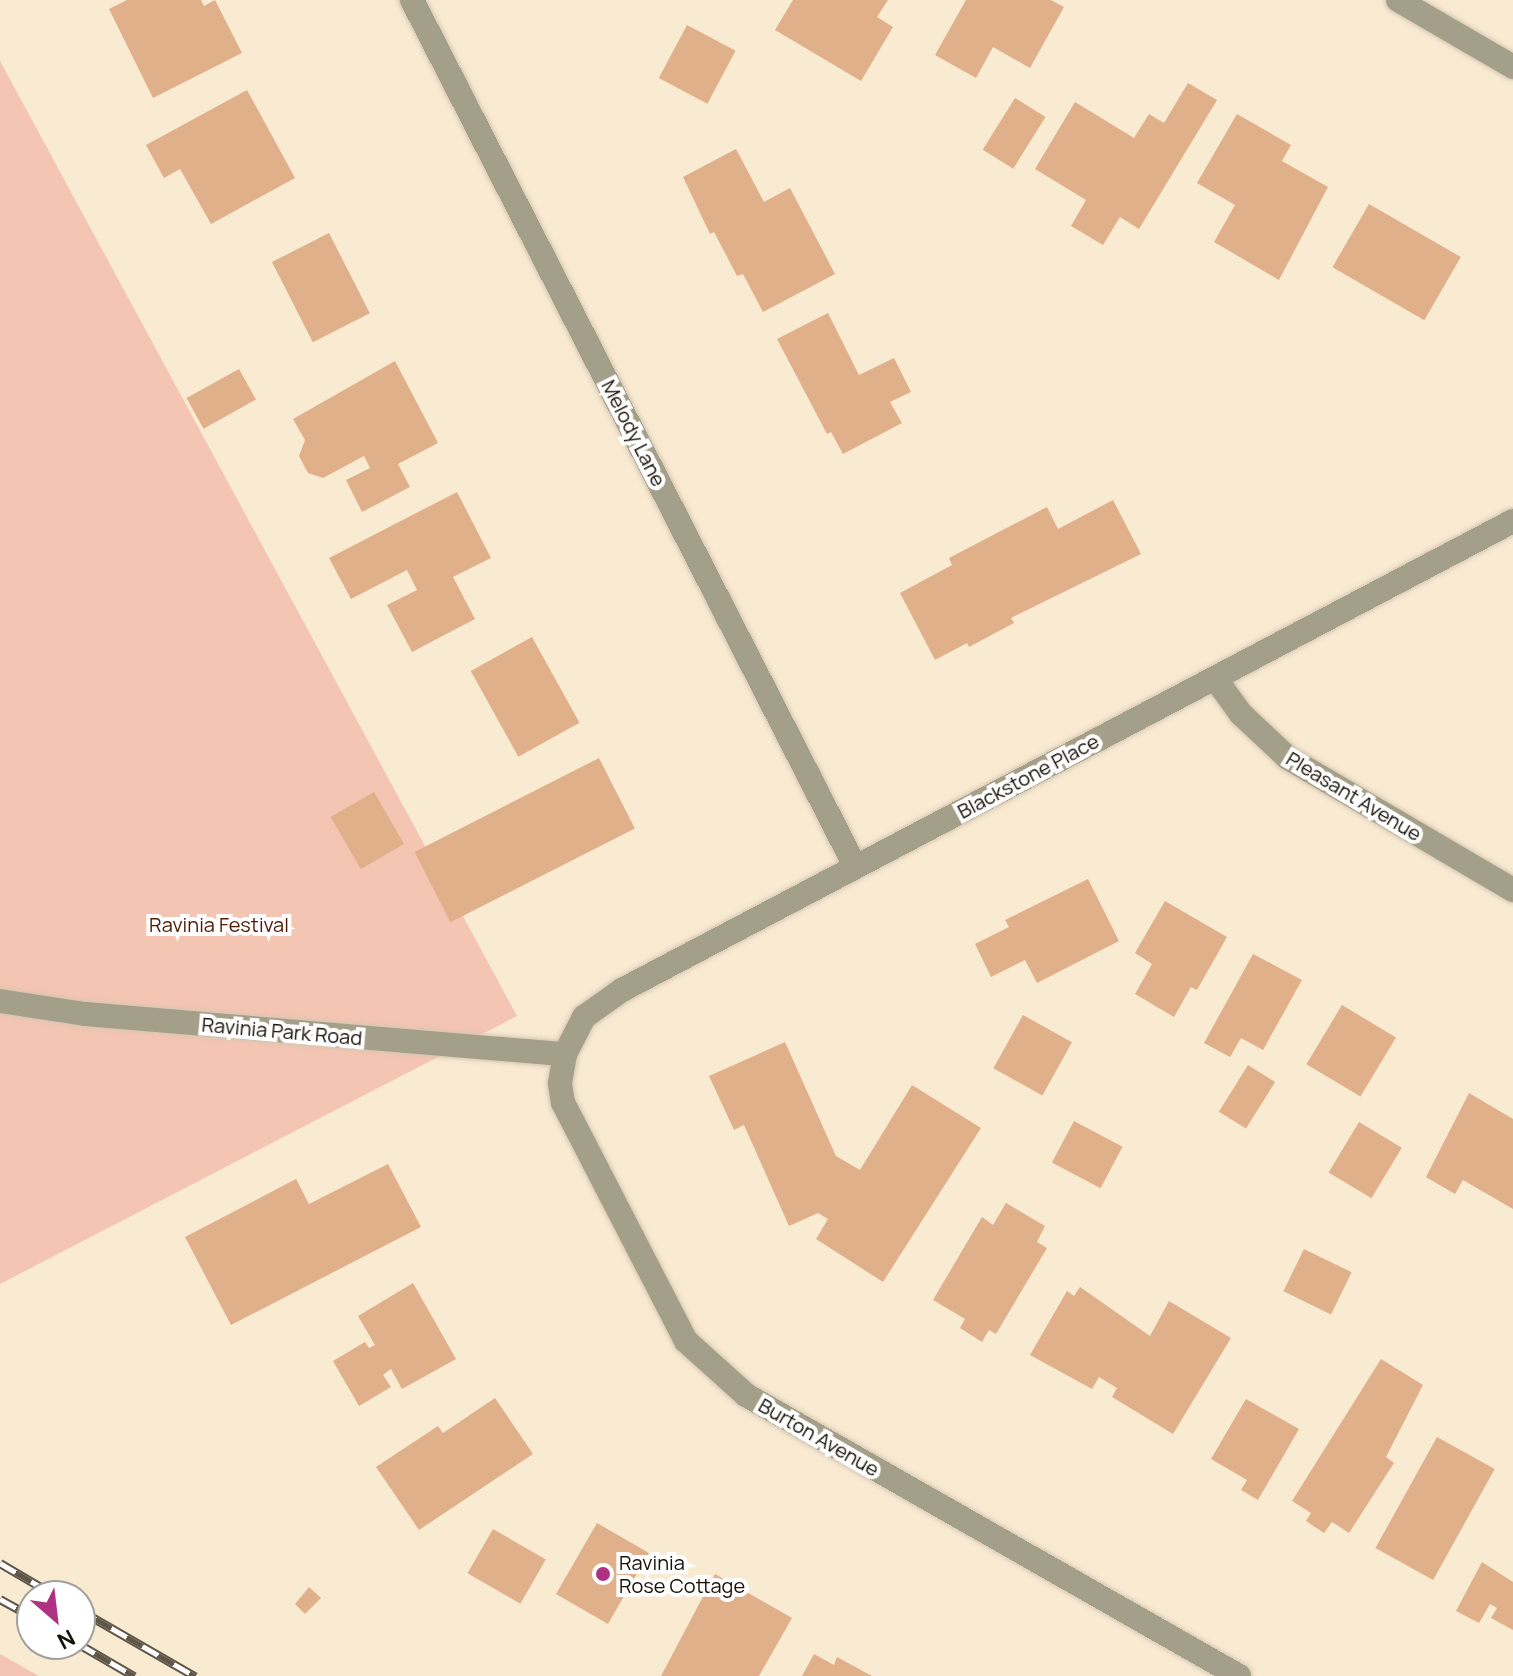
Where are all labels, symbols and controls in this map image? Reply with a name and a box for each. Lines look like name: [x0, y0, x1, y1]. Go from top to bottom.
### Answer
street label: Melody Lane: [597, 376, 671, 490]
street label: Blackstone Place: [953, 729, 1103, 823]
street label: Pleasant Avenue: [1282, 746, 1426, 846]
park label: Ravinia Festival: [149, 912, 289, 936]
street label: Ravinia Park Road: [201, 1012, 363, 1050]
street label: Burton Avenue: [754, 1393, 884, 1481]
place label: Ravinia Rose Cottage: [619, 1550, 745, 1597]
marker: Ravinia Rose Cottage: [594, 1565, 612, 1583]
north arrow: [16, 1580, 96, 1660]
text: N: [52, 1622, 80, 1656]

